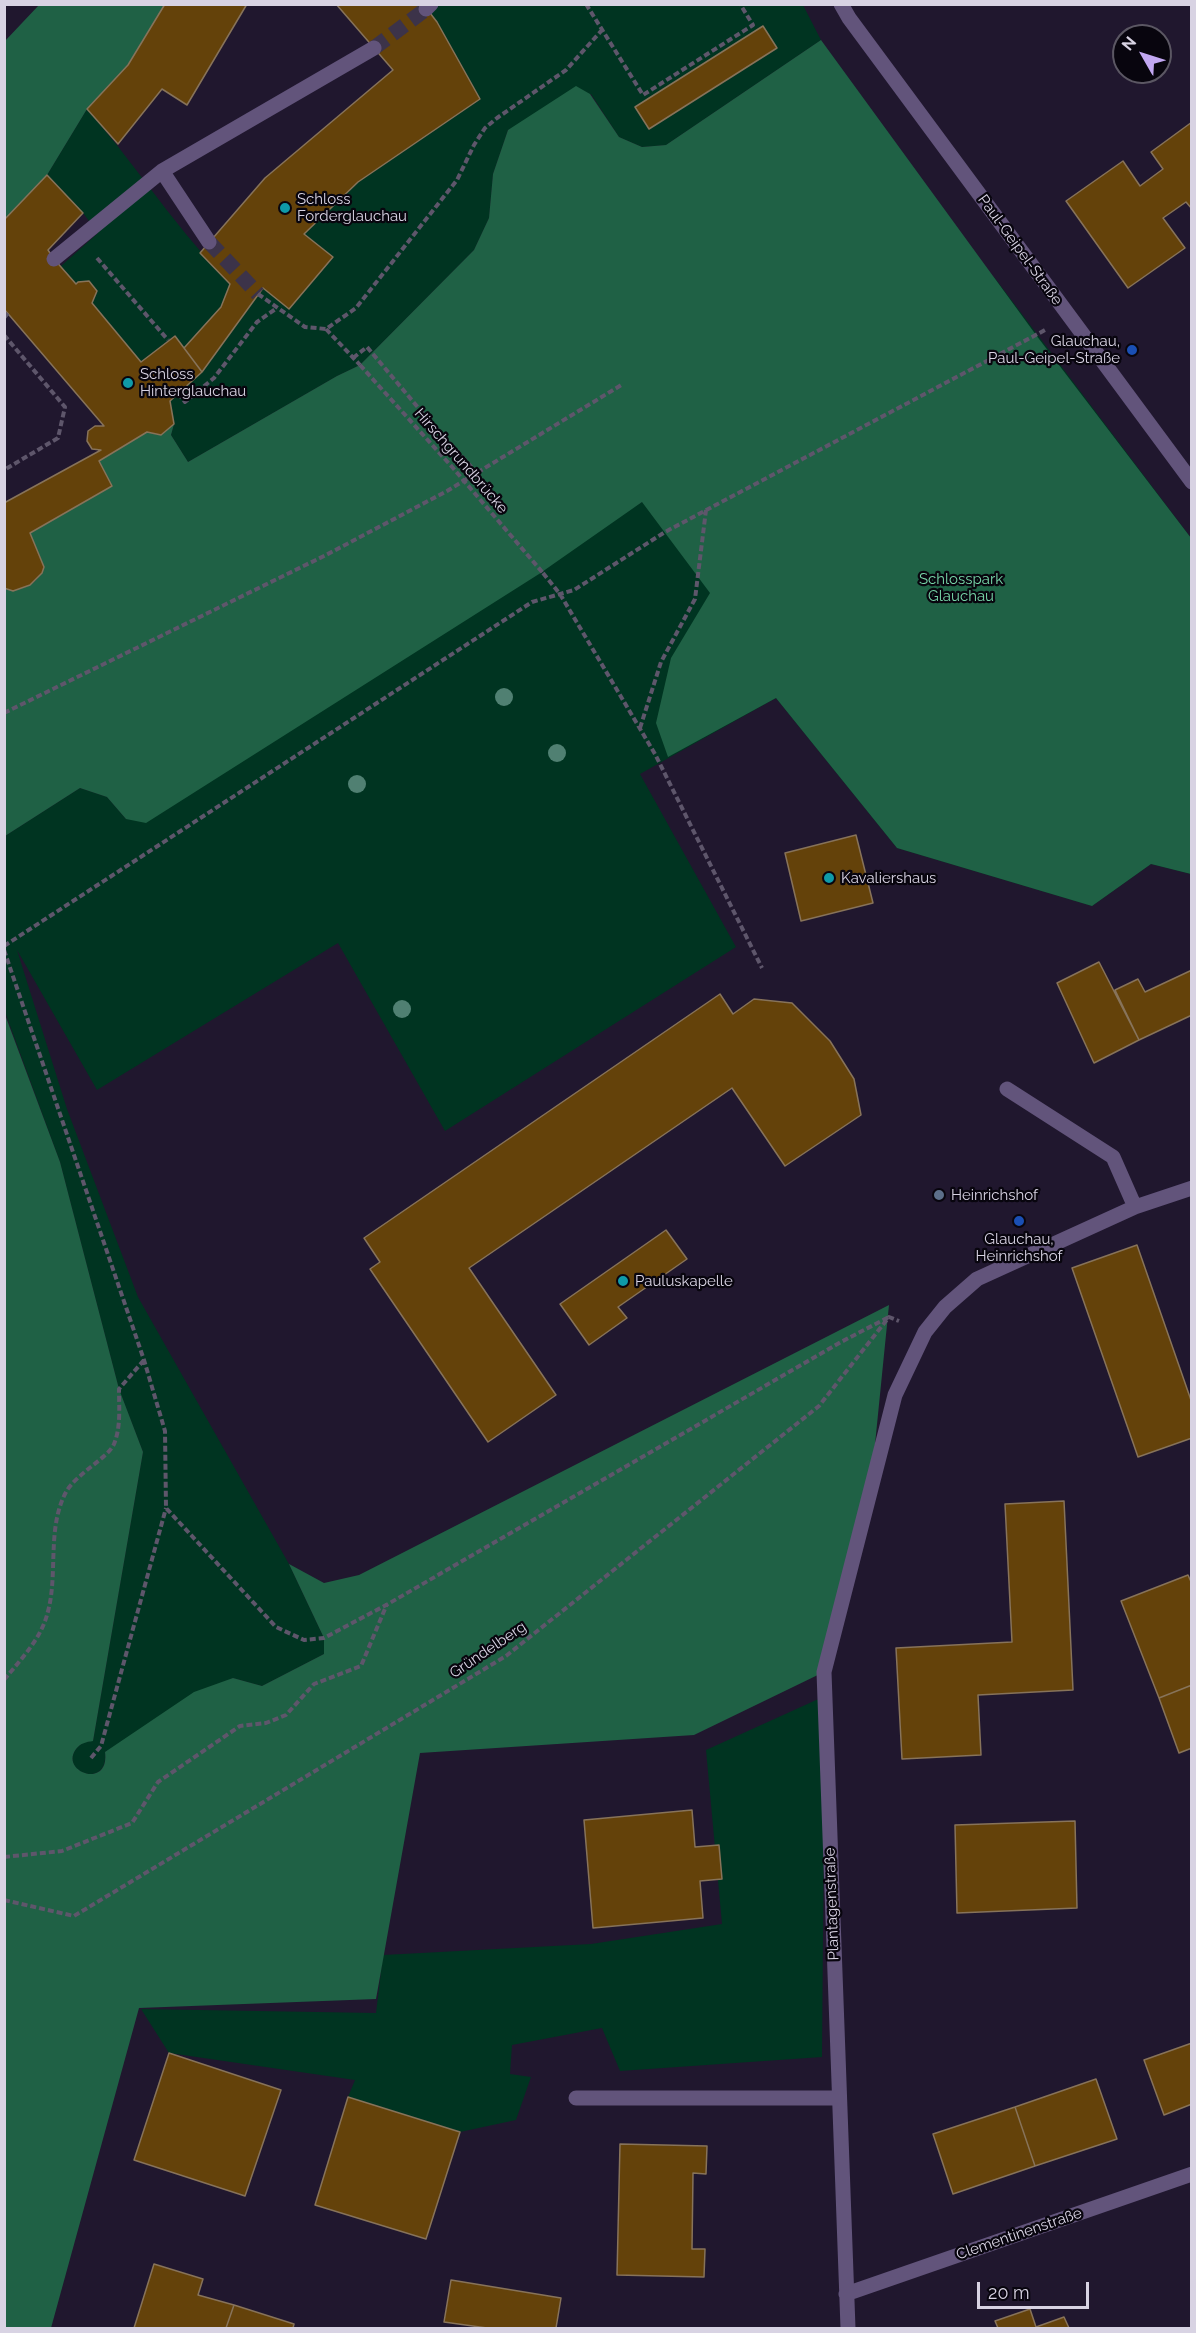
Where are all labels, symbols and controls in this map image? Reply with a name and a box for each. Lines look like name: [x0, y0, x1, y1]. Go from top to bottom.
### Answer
north arrow: [1112, 24, 1172, 84]
text: N: [1118, 33, 1140, 54]
place label: Schloss Forderglauchau: [297, 190, 407, 225]
street label: Paul-Geipel-Straße: [974, 191, 1066, 309]
marker: Schloss Forderglauchau: [278, 201, 292, 215]
place label: Glauchau, Paul-Geipel-Straße: [988, 332, 1120, 367]
marker: Glauchau, Paul-Geipel-Straße: [1125, 343, 1139, 357]
place label: Schloss Hinterglauchau: [140, 365, 246, 400]
marker: Schloss Hinterglauchau: [121, 376, 135, 390]
street label: Hirschgrundbrücke: [410, 405, 512, 517]
park label: Schlosspark Glauchau: [919, 570, 1003, 605]
place label: Kavaliershaus: [841, 869, 936, 887]
marker: Kavaliershaus: [822, 871, 836, 885]
place label: Heinrichshof: [951, 1186, 1038, 1204]
marker: Heinrichshof: [932, 1188, 946, 1202]
marker: Glauchau, Heinrichshof: [1012, 1214, 1026, 1228]
place label: Glauchau, Heinrichshof: [975, 1230, 1063, 1265]
place label: Pauluskapelle: [635, 1272, 733, 1290]
marker: Pauluskapelle: [616, 1274, 630, 1288]
street label: Gründelberg: [446, 1618, 530, 1682]
street label: Plantagenstraße: [821, 1847, 843, 1961]
street label: Clementinenstraße: [954, 2204, 1084, 2264]
scale bar: [980, 2270, 1092, 2308]
text: 20 m: [988, 2282, 1030, 2303]

